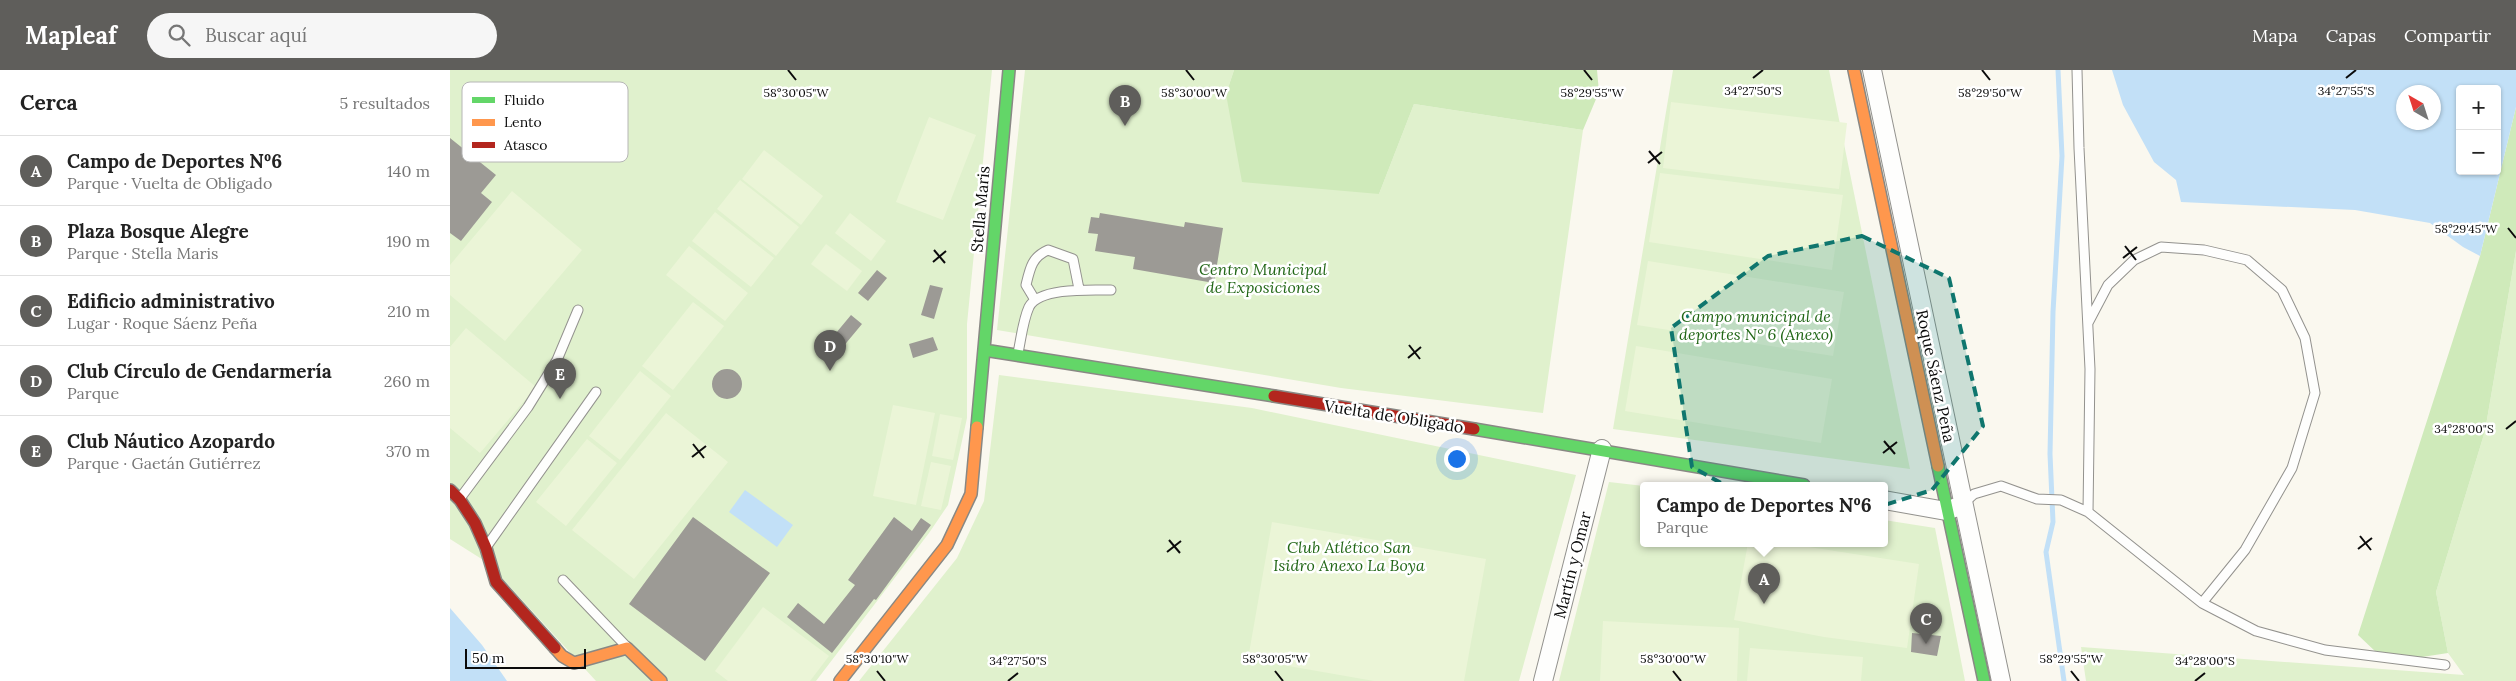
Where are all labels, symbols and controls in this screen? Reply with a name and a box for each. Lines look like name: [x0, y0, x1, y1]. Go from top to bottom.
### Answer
search box: [147, 13, 497, 58]
text: Mapleaf: [25, 20, 117, 51]
icon: search: [165, 21, 193, 49]
text: Buscar aquí: [205, 23, 307, 47]
text: Mapa: [2252, 24, 2298, 47]
text: Capas: [2326, 24, 2376, 47]
text: Compartir: [2404, 24, 2491, 47]
legend: [462, 82, 628, 162]
text: 34°27'50"S: [1724, 83, 1782, 98]
text: 34°27'55"S: [2318, 83, 2374, 98]
text: 58°30'05"W: [764, 85, 829, 100]
pin: B: [1109, 85, 1141, 126]
text: 58°30'00"W: [1161, 85, 1228, 100]
text: 58°29'55"W: [1560, 85, 1625, 100]
text: 58°29'50"W: [1958, 85, 2023, 100]
north arrow: [2396, 85, 2441, 130]
map controls: [2456, 85, 2501, 175]
button: +: [2456, 85, 2501, 130]
text: Cerca: [20, 89, 78, 116]
text: Fluido: [504, 91, 544, 109]
text: 5 resultados: [339, 93, 430, 113]
text: Lento: [504, 113, 542, 131]
button: −: [2456, 130, 2501, 175]
text: Atasco: [503, 136, 547, 154]
text: Campo de Deportes Nº6: [67, 149, 282, 173]
text: A: [31, 161, 41, 181]
text: 140 m: [387, 161, 430, 181]
street label: Stella Maris: [966, 165, 994, 253]
text: Parque · Vuelta de Obligado: [67, 173, 272, 193]
text: Plaza Bosque Alegre: [67, 219, 249, 243]
text: 58°29'45"W: [2435, 221, 2498, 236]
text: B: [31, 231, 41, 251]
text: 190 m: [386, 231, 430, 251]
text: Parque · Stella Maris: [67, 243, 218, 263]
park label: Centro Municipal de Exposiciones: [1199, 259, 1328, 297]
text: Edificio administrativo: [67, 289, 275, 313]
text: C: [30, 301, 42, 321]
text: 210 m: [387, 301, 430, 321]
park label: Campo municipal de deportes N° 6 (Anexo): [1679, 306, 1833, 345]
street label: Roque Sáenz Peña: [1912, 308, 1960, 444]
text: Lugar · Roque Sáenz Peña: [67, 313, 257, 333]
pin: D: [814, 330, 846, 371]
pin: E: [544, 358, 576, 399]
text: Club Círculo de Gendarmería: [67, 359, 332, 383]
text: D: [30, 371, 42, 391]
text: 260 m: [384, 371, 430, 391]
text: Parque: [67, 383, 119, 403]
street label: Vuelta de Obligado: [1322, 395, 1465, 437]
text: 34°28'00"S: [2434, 421, 2494, 436]
text: Club Náutico Azopardo: [67, 429, 275, 453]
text: E: [31, 441, 41, 461]
text: 370 m: [386, 441, 430, 461]
your location: [1444, 446, 1470, 472]
text: Parque · Gaetán Gutiérrez: [67, 453, 261, 473]
popup: [1640, 482, 1888, 547]
text: Campo de Deportes Nº6: [1656, 493, 1872, 517]
street label: Martín y Omar: [1549, 509, 1595, 621]
text: Parque: [1656, 517, 1709, 537]
park label: Club Atlético San Isidro Anexo La Boya: [1273, 537, 1425, 575]
pin: A: [1748, 563, 1780, 604]
pin: C: [1910, 603, 1942, 644]
scale bar: [465, 646, 586, 669]
text: 50 m: [472, 649, 505, 667]
text: 58°30'10"W: [846, 651, 909, 666]
text: 58°30'05"W: [1243, 651, 1308, 666]
text: 58°30'00"W: [1640, 651, 1707, 666]
text: 58°29'55"W: [2039, 651, 2104, 666]
text: 34°27'50"S: [989, 653, 1047, 668]
text: 34°28'00"S: [2175, 653, 2235, 668]

